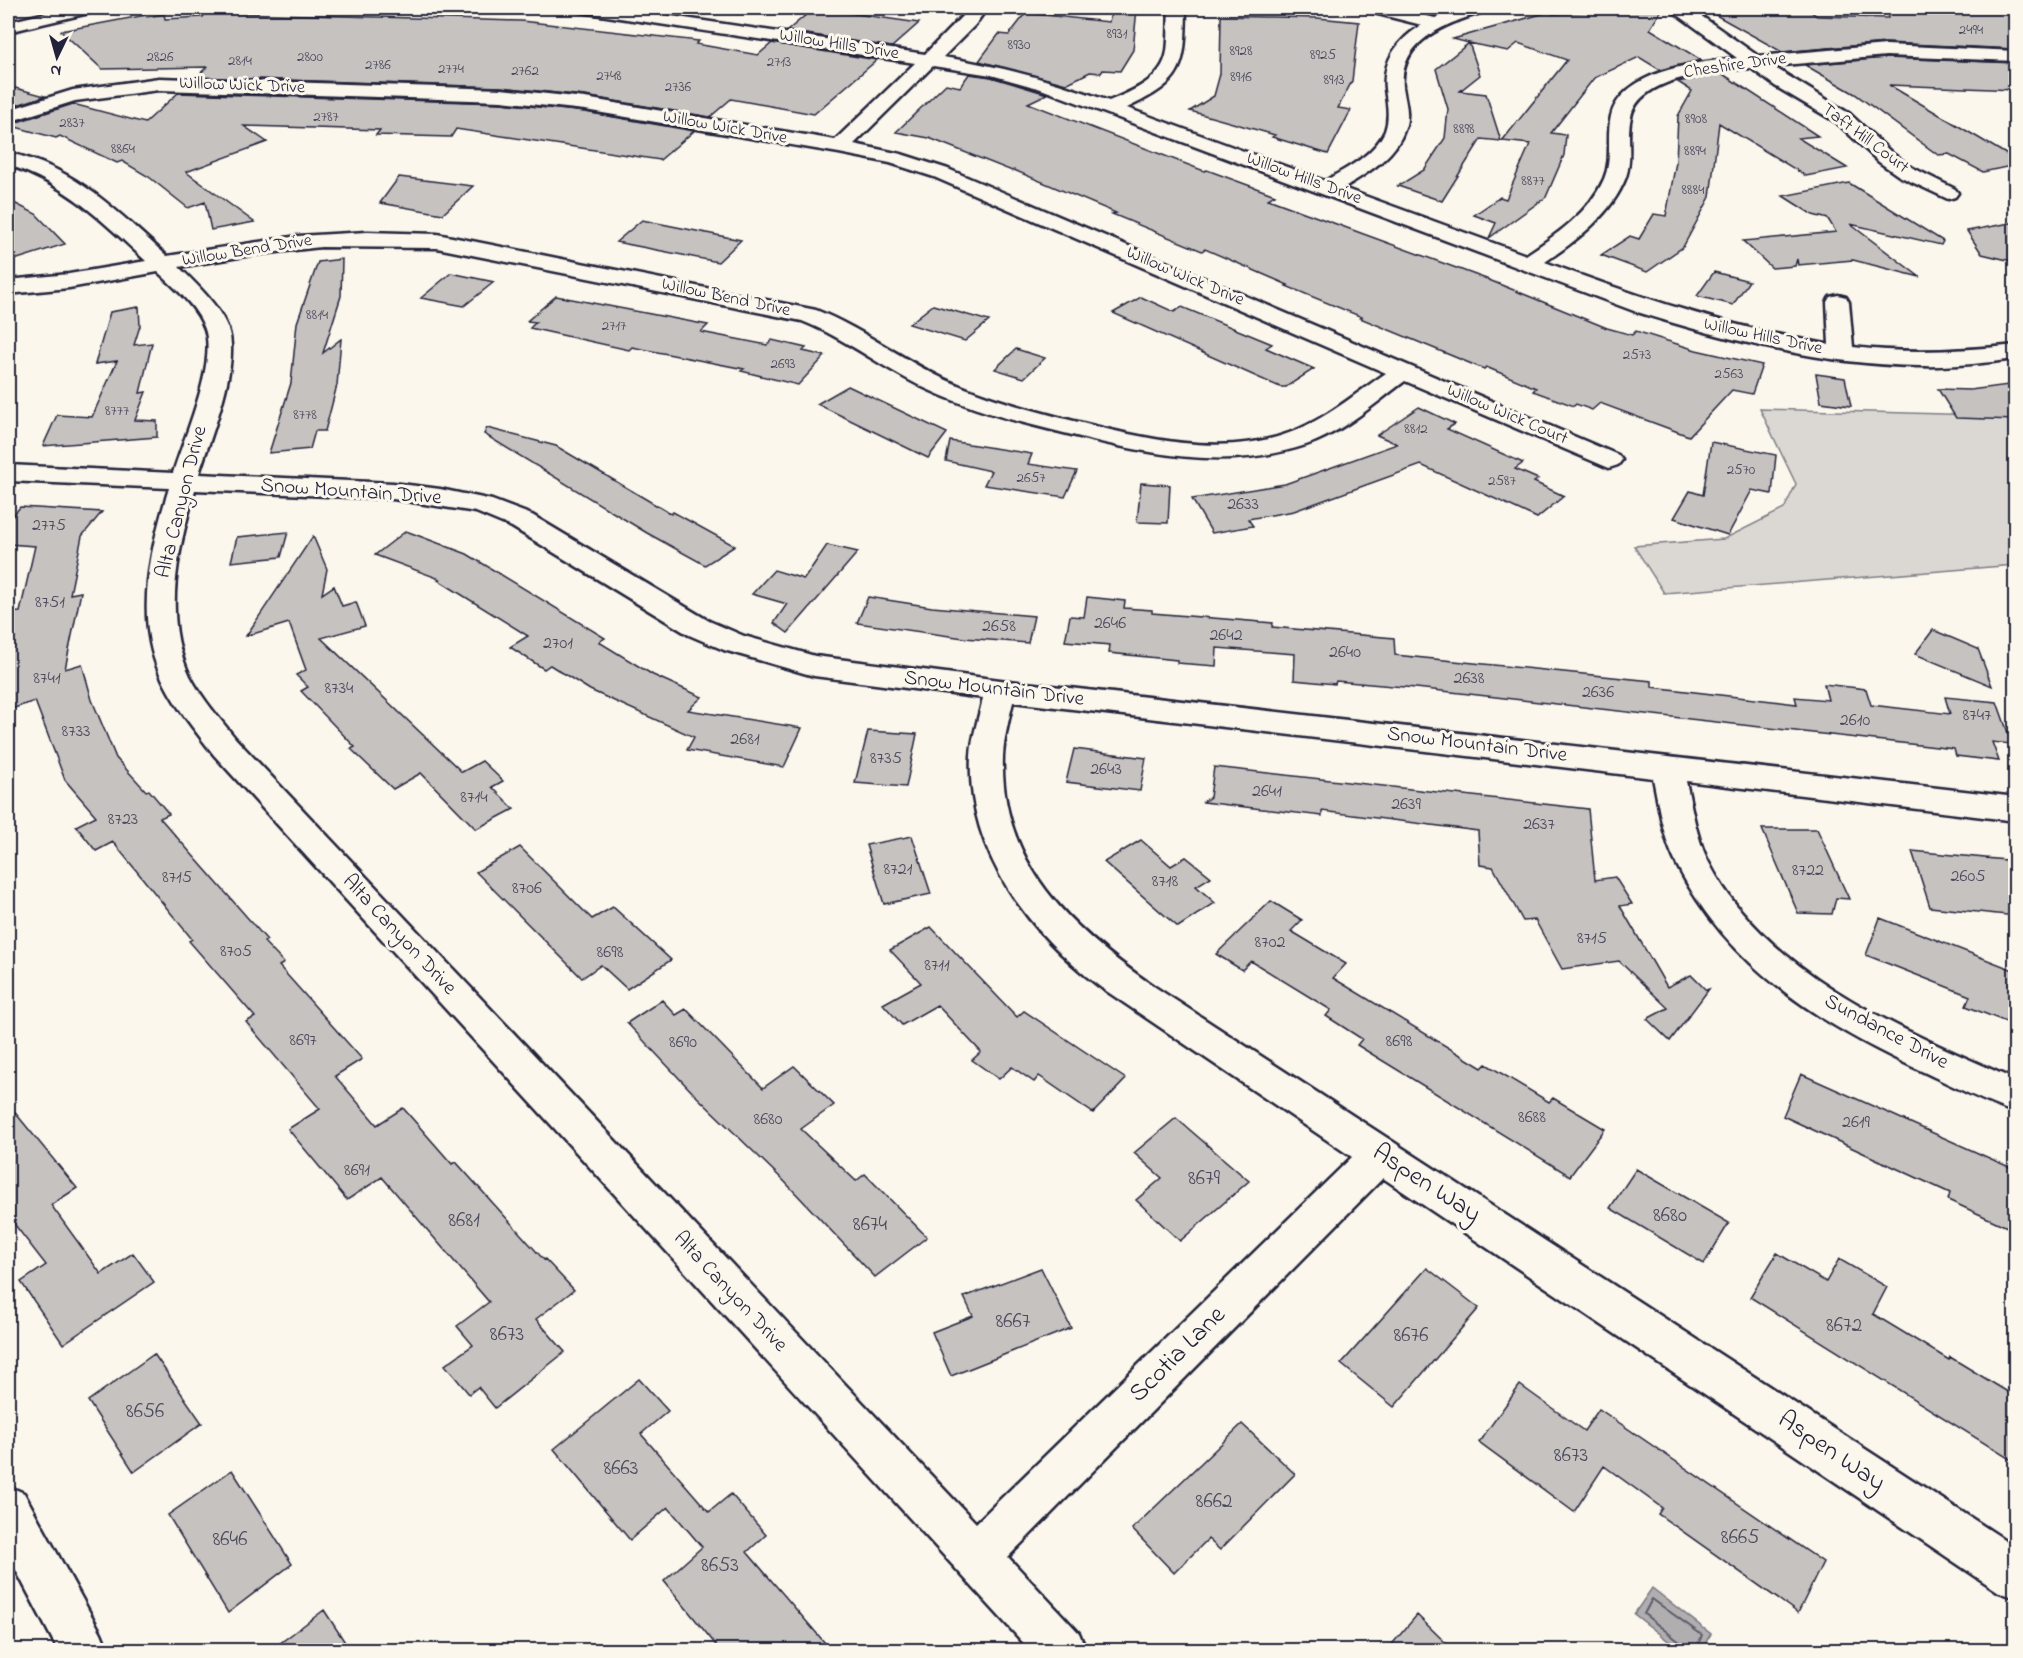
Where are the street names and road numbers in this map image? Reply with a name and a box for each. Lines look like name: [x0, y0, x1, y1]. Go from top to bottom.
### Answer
street label: Willow Hills Drive: [777, 23, 902, 67]
street label: Cheshire Drive: [1682, 46, 1789, 86]
street label: Willow Wick Drive: [179, 71, 306, 101]
street label: Taft Hill Court: [1816, 97, 1914, 181]
street label: Willow Wick Drive: [661, 104, 790, 152]
street label: Willow Hills Drive: [1243, 146, 1366, 212]
street label: Willow Bend Drive: [180, 228, 315, 274]
street label: Willow Wick Drive: [1122, 240, 1249, 314]
street label: Willow Bend Drive: [659, 272, 794, 325]
street label: Willow Hills Drive: [1701, 312, 1826, 362]
street label: Willow Wick Court: [1442, 378, 1572, 452]
street label: Alta Canyon Drive: [149, 422, 218, 582]
street label: Snow Mountain Drive: [259, 471, 443, 513]
street label: Snow Mountain Drive: [902, 663, 1086, 715]
street label: Snow Mountain Drive: [1385, 719, 1569, 771]
street label: Alta Canyon Drive: [333, 868, 464, 1004]
street label: Sundance Drive: [1818, 987, 1954, 1078]
street label: Aspen Way: [1364, 1135, 1488, 1233]
street label: Alta Canyon Drive: [664, 1225, 795, 1361]
street label: Scotia Lane: [1121, 1298, 1235, 1412]
street label: Aspen Way: [1769, 1402, 1893, 1502]

